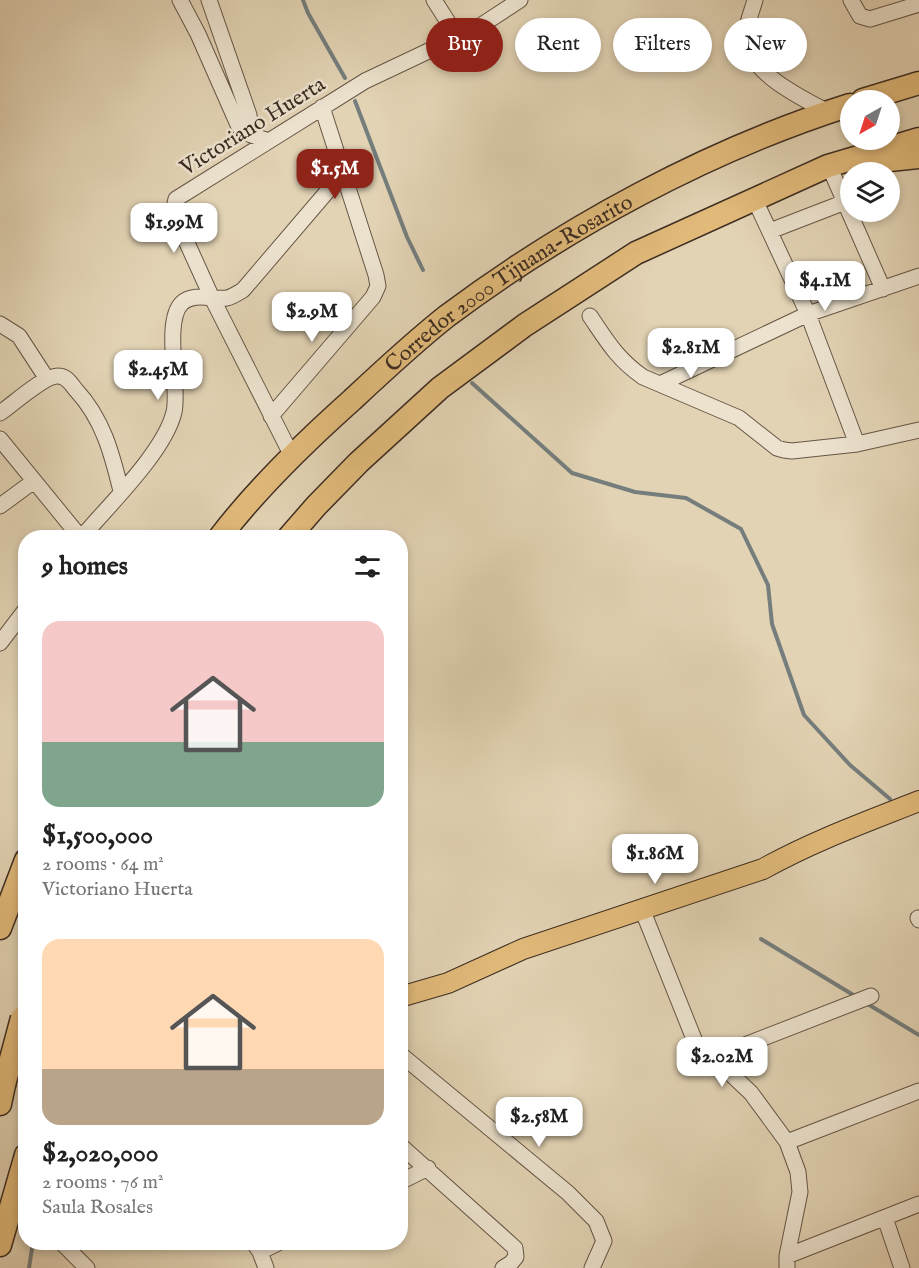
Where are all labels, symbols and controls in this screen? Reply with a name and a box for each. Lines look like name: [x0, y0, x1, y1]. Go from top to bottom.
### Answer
chip: Buy: [426, 18, 503, 72]
chip: Rent: [515, 18, 601, 72]
chip: Filters: [613, 18, 712, 72]
chip: New: [724, 18, 807, 72]
street label: Victoriano Huerta: [174, 71, 331, 183]
north arrow: [840, 90, 900, 150]
map controls: [840, 90, 900, 222]
pin: $1.5M: [293, 149, 377, 200]
text: $1.5M: [311, 156, 359, 181]
button: layers: [840, 162, 900, 222]
street label: Corredor 2000 Tijuana-Rosarito: [379, 188, 638, 379]
pin: $1.99M: [125, 203, 223, 254]
text: $1.99M: [144, 210, 204, 235]
pin: $4.1M: [783, 261, 867, 312]
text: $4.1M: [799, 268, 851, 293]
pin: $2.9M: [270, 292, 354, 343]
text: $2.9M: [286, 299, 338, 324]
pin: $2.81M: [642, 328, 740, 379]
text: $2.81M: [662, 335, 720, 360]
pin: $2.45M: [109, 350, 207, 401]
text: $2.45M: [128, 357, 188, 382]
text: 9 homes: [42, 550, 128, 583]
icon: filters: [351, 550, 384, 583]
icon: home: [159, 660, 267, 768]
text: $1,500,000: [42, 819, 153, 852]
pin: $1.86M: [606, 834, 704, 885]
text: $1.86M: [626, 841, 684, 866]
text: 2 rooms · 64 m²: [42, 852, 164, 877]
text: Victoriano Huerta: [42, 877, 193, 902]
icon: home: [159, 978, 267, 1086]
pin: $2.02M: [673, 1037, 771, 1088]
text: $2.02M: [691, 1044, 753, 1069]
pin: $2.58M: [490, 1097, 588, 1148]
text: $2.58M: [510, 1104, 568, 1129]
text: $2,020,000: [42, 1137, 159, 1170]
text: 2 rooms · 76 m²: [42, 1170, 163, 1195]
text: Saula Rosales: [42, 1195, 153, 1220]

